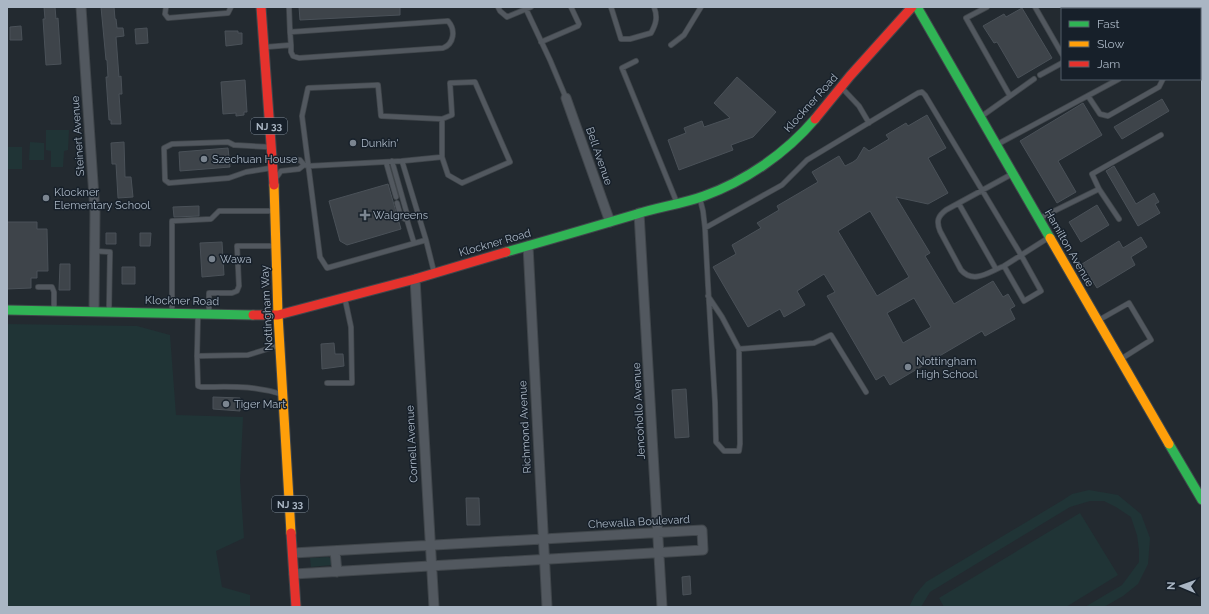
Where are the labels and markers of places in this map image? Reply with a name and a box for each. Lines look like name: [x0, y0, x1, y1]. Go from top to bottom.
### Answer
place label: Dunkin': [361, 137, 399, 150]
marker: Dunkin': [348, 138, 358, 148]
place label: Szechuan House: [212, 153, 298, 166]
marker: Szechuan House: [199, 154, 209, 164]
place label: Klockner Elementary School: [54, 186, 150, 212]
marker: Klockner Elementary School: [41, 193, 51, 203]
place label: Walgreens: [373, 209, 428, 222]
marker: Walgreens: [360, 210, 370, 220]
place label: Wawa: [220, 253, 252, 266]
marker: Wawa: [207, 254, 217, 264]
place label: Nottingham High School: [916, 355, 978, 381]
marker: Nottingham High School: [903, 362, 913, 372]
place label: Tiger Mart: [234, 398, 286, 411]
marker: Tiger Mart: [221, 399, 231, 409]

